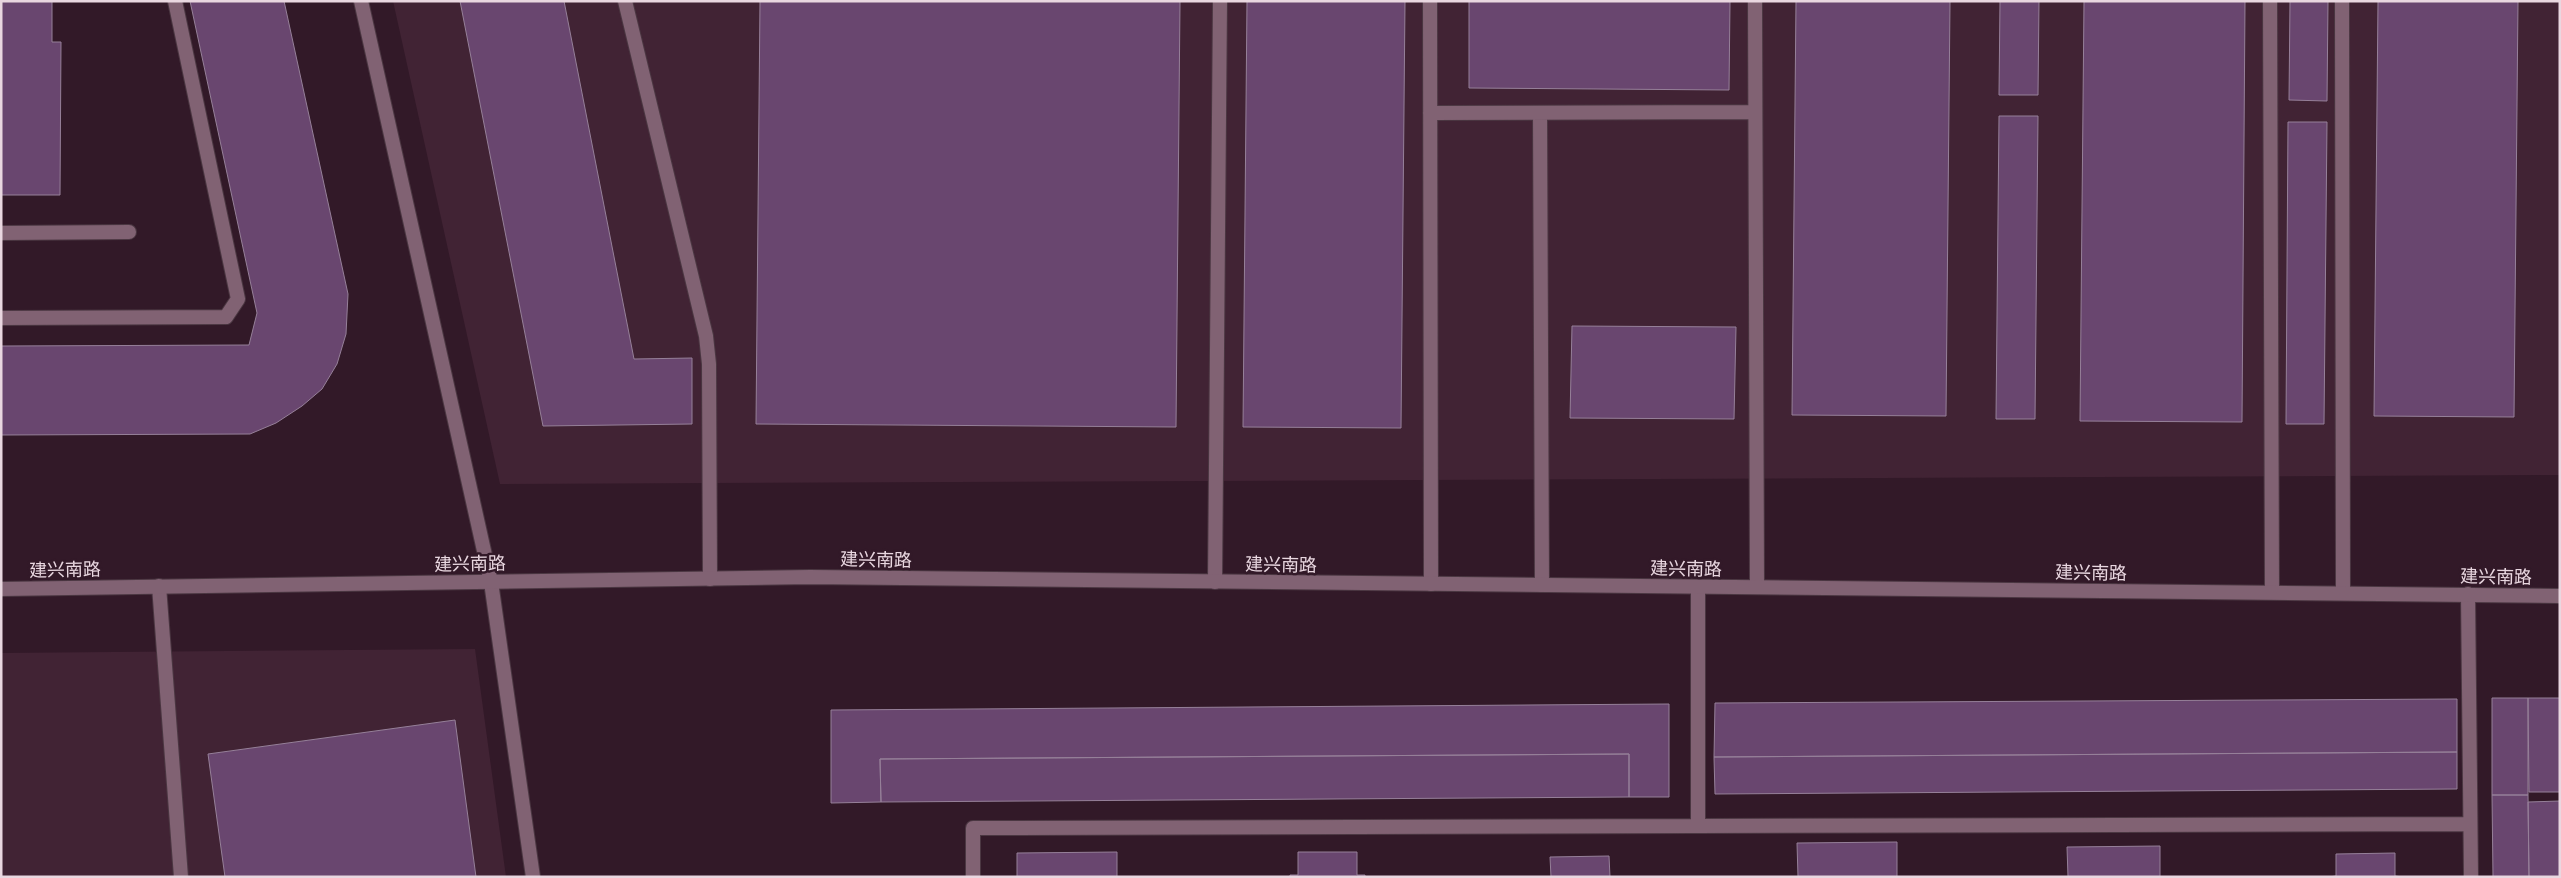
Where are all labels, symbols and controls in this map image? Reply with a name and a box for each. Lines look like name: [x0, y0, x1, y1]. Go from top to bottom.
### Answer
street label: 建兴南路: [840, 546, 912, 572]
street label: 建兴南路: [434, 550, 506, 576]
street label: 建兴南路: [1245, 551, 1317, 577]
street label: 建兴南路: [1650, 555, 1722, 581]
street label: 建兴南路: [29, 556, 101, 582]
street label: 建兴南路: [2055, 559, 2127, 585]
street label: 建兴南路: [2460, 563, 2532, 589]

